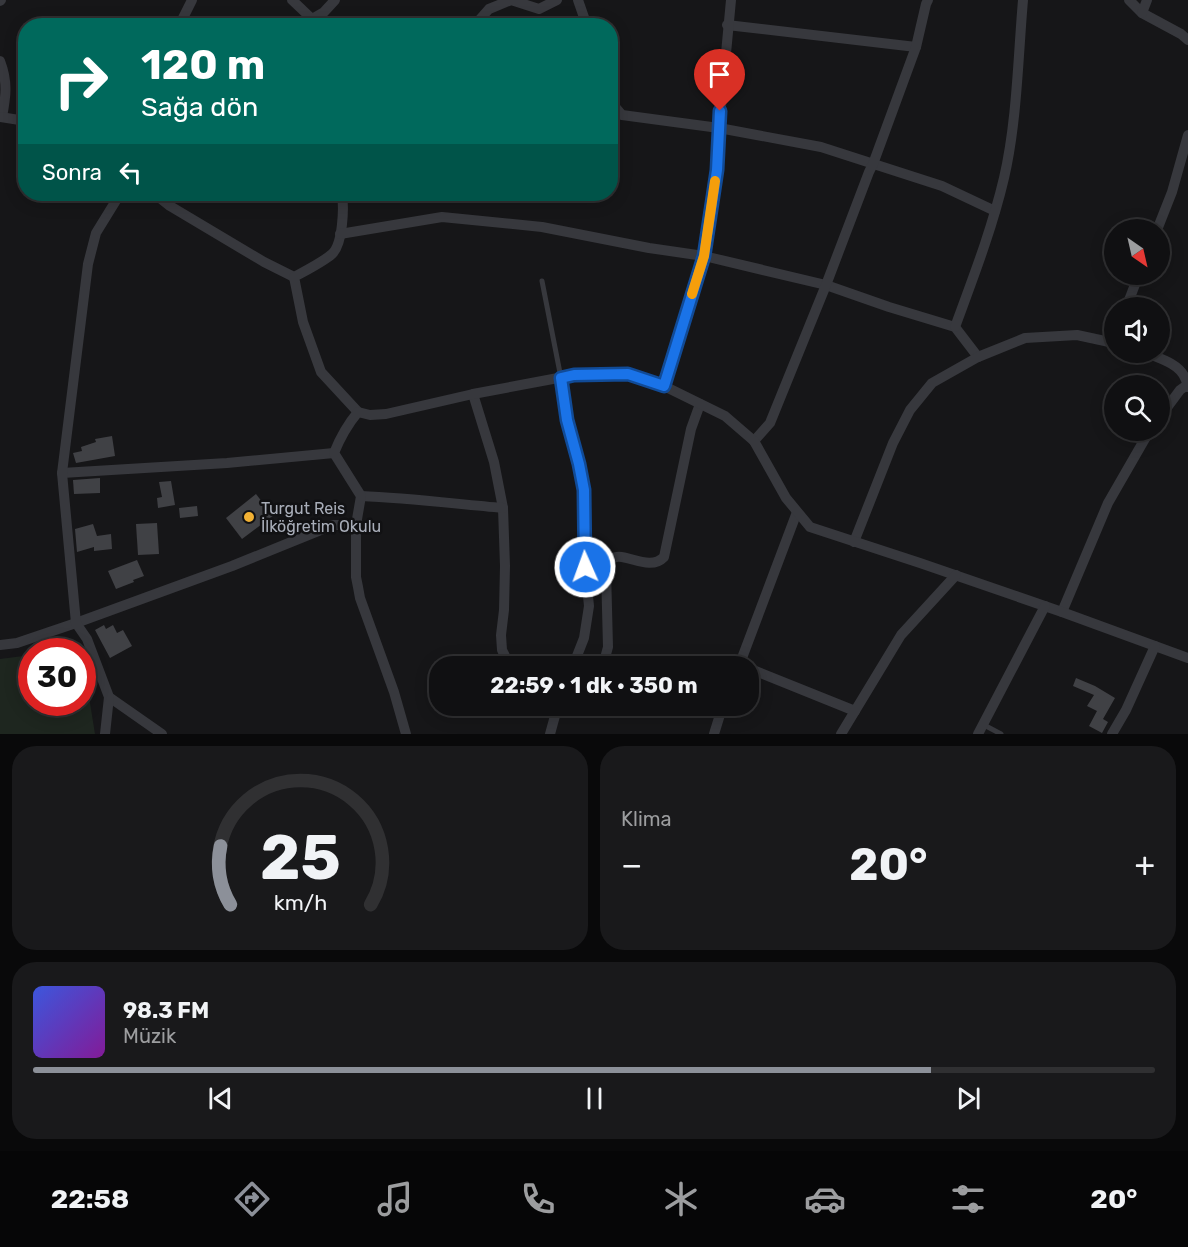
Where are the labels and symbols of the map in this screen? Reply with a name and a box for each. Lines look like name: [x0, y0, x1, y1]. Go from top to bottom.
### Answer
pin: [694, 49, 745, 111]
north arrow: [1104, 219, 1170, 285]
place label: Turgut Reis İlköğretim Okulu: [261, 499, 381, 536]
marker: Turgut Reis İlköğretim Okulu: [242, 510, 256, 524]
position arrow: [553, 535, 617, 599]
speed limit sign: 30: [18, 638, 96, 716]

